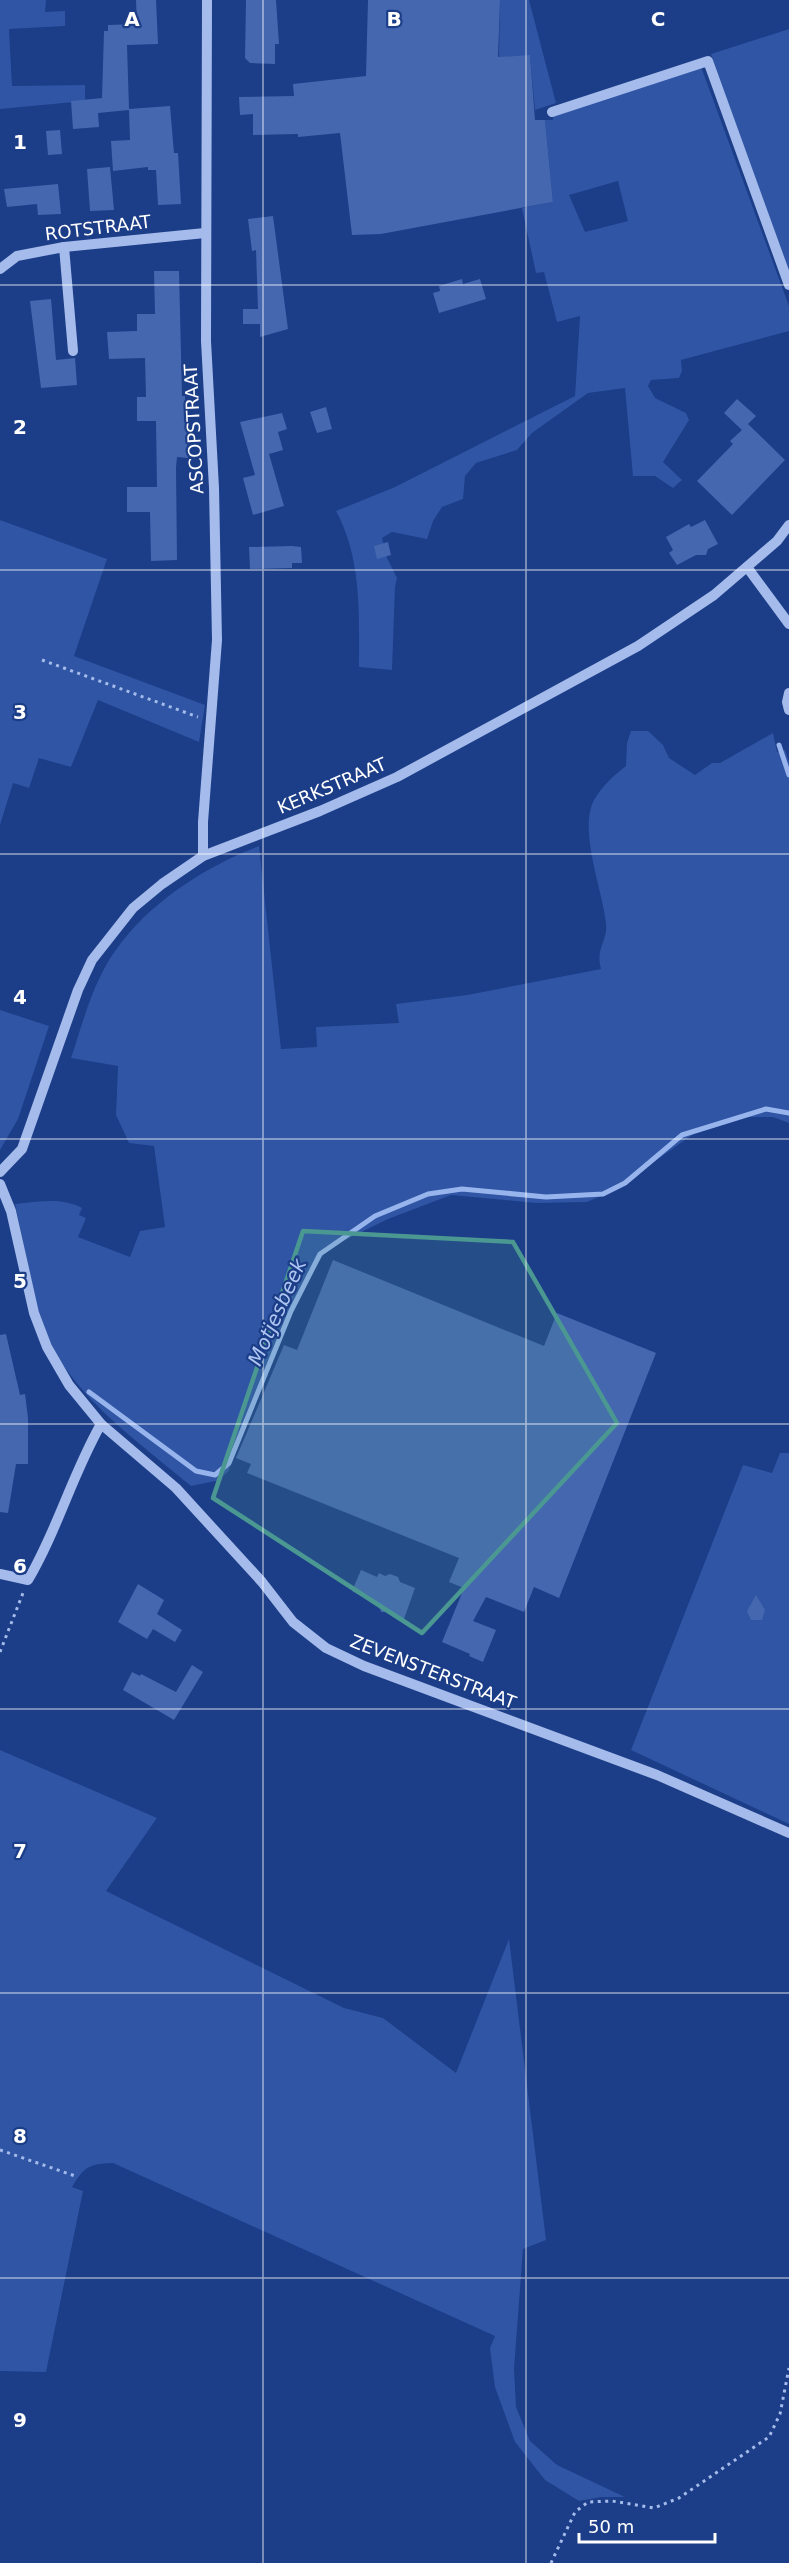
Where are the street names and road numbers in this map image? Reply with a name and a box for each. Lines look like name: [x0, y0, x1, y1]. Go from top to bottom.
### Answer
street label: ROTSTRAAT: [44, 210, 153, 244]
street label: ASCOPSTRAAT: [180, 362, 207, 495]
street label: KERKSTRAAT: [274, 753, 390, 818]
street label: ZEVENSTERSTRAAT: [347, 1630, 520, 1713]

